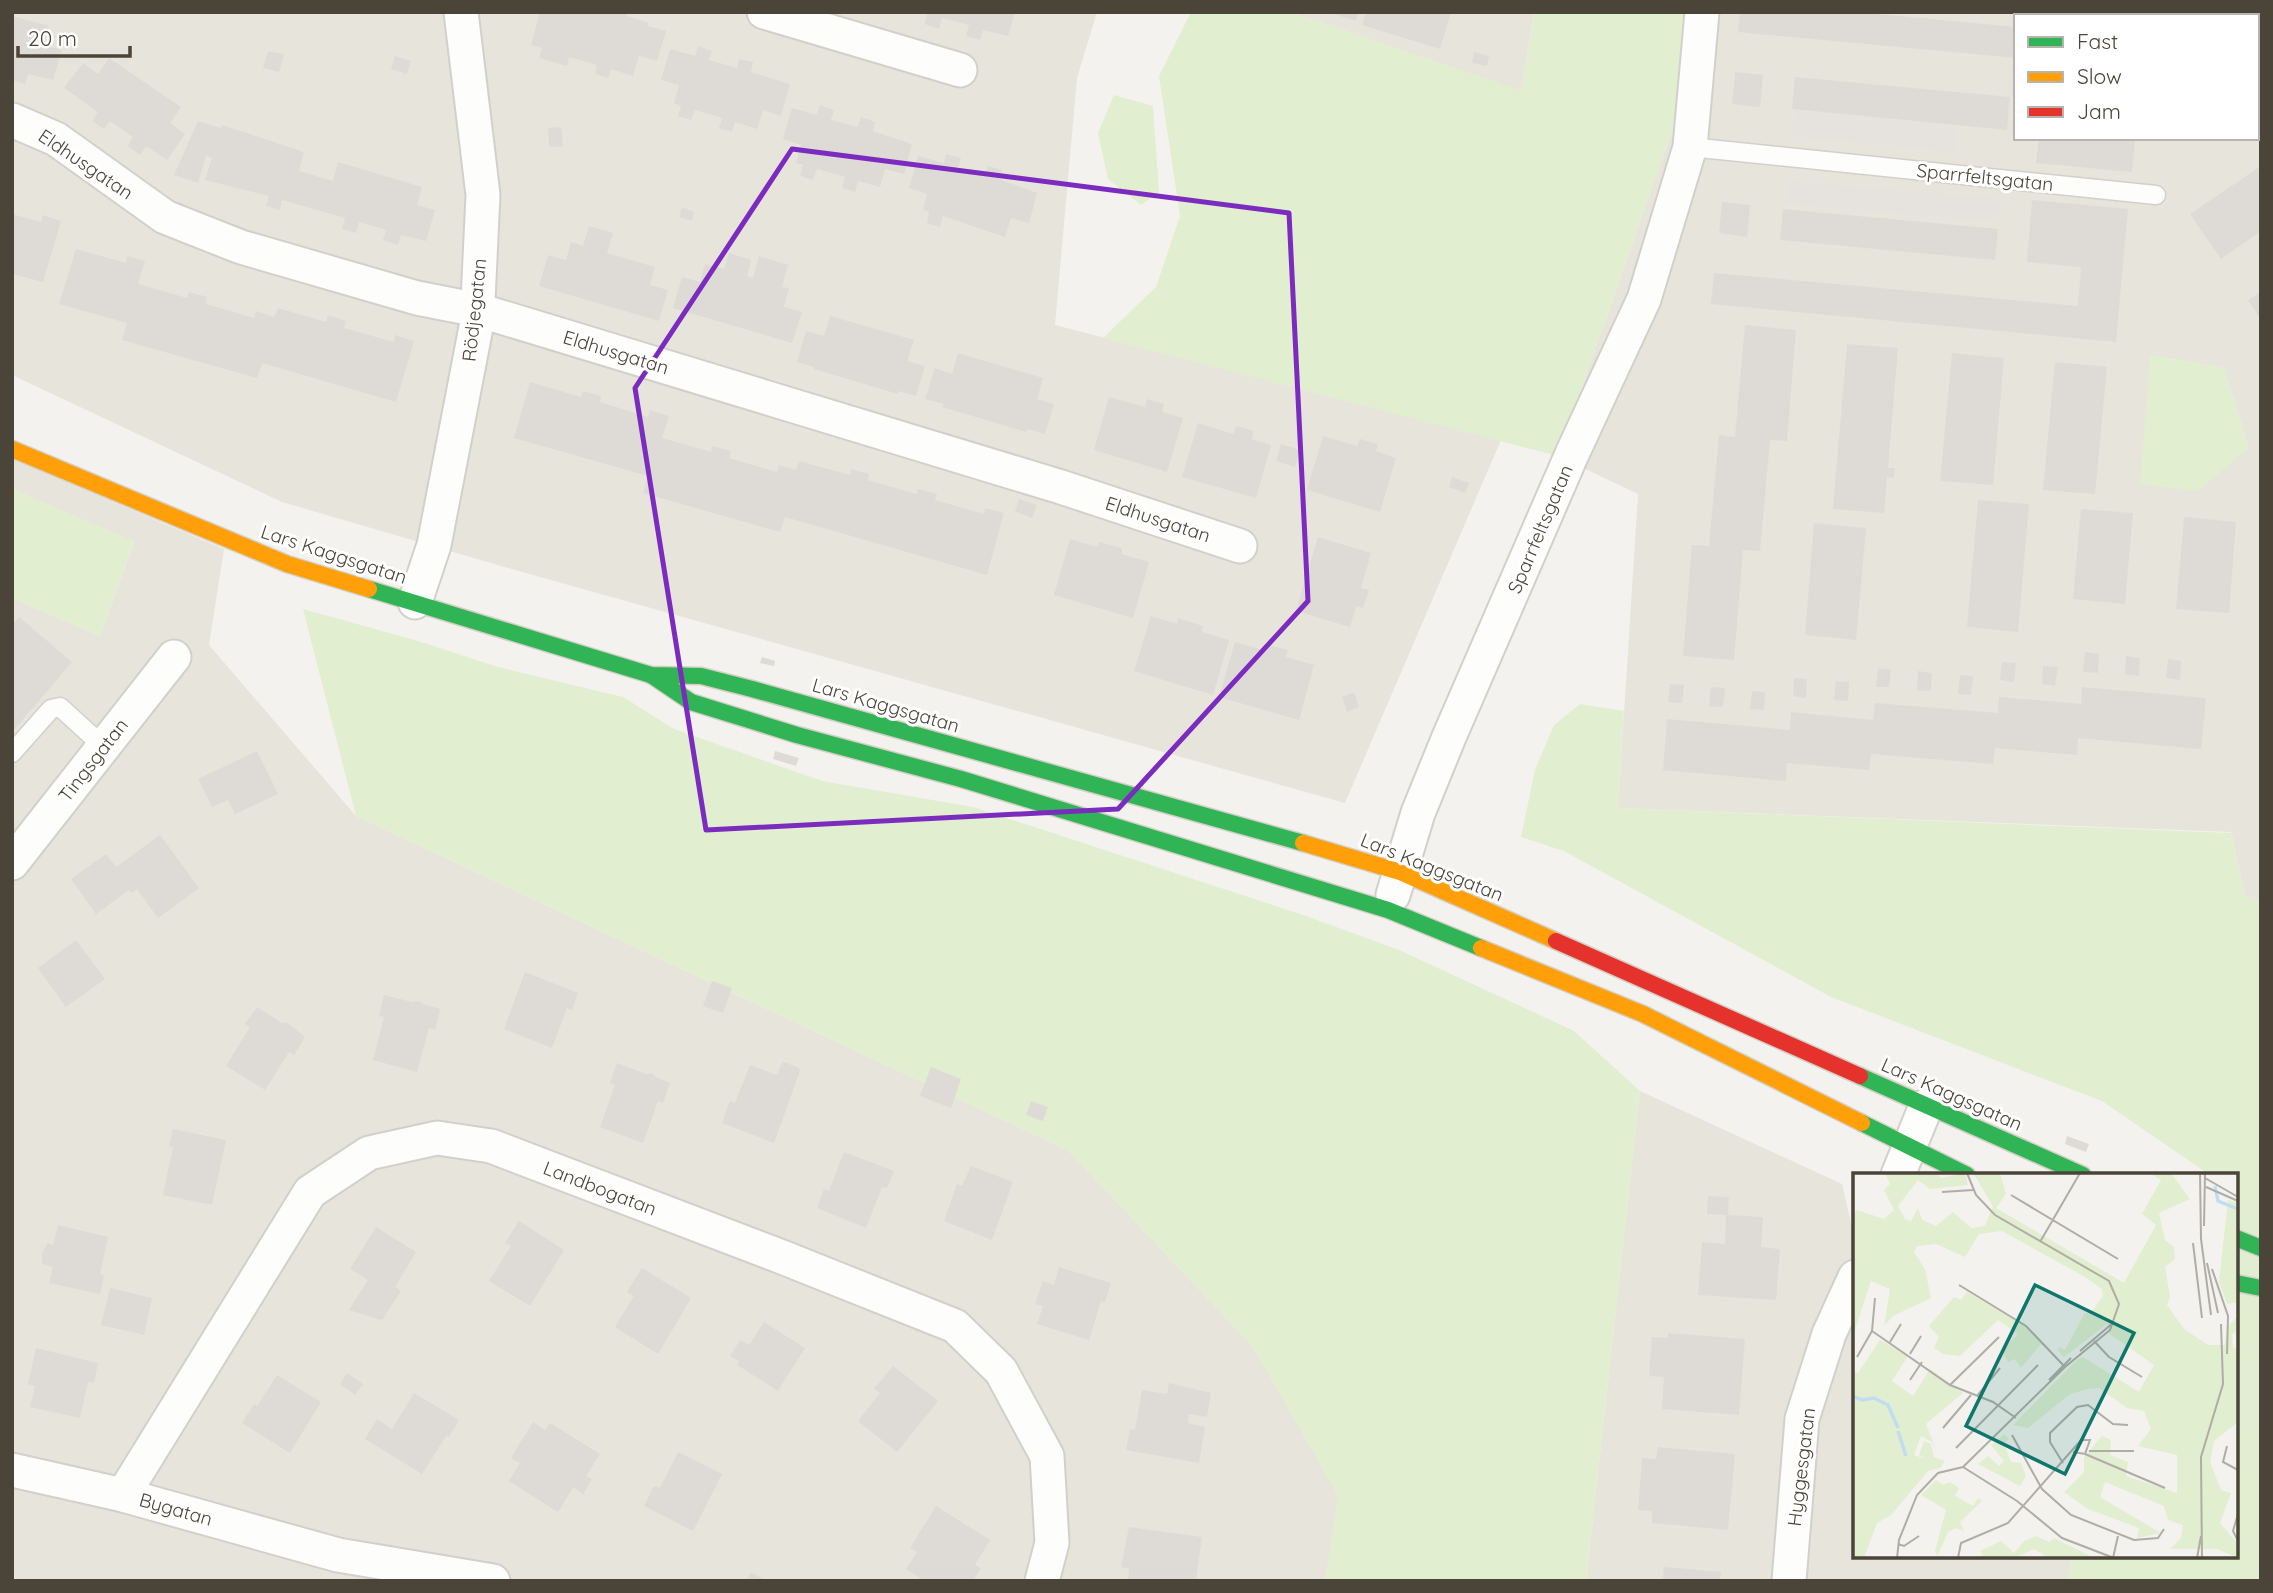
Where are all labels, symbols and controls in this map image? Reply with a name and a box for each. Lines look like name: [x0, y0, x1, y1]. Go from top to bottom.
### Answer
scale bar: [18, 14, 130, 58]
legend: [2014, 14, 2259, 140]
text: 20 m: [28, 25, 77, 51]
text: Fast: [2077, 28, 2118, 54]
text: Slow: [2077, 63, 2122, 89]
text: Jam: [2077, 98, 2121, 124]
street label: Eldhusgatan: [34, 124, 138, 204]
street label: Sparrfeltsgatan: [1915, 158, 2055, 196]
street label: Rödjegatan: [457, 257, 491, 363]
street label: Eldhusgatan: [560, 325, 672, 379]
street label: Sparrfeltsgatan: [1502, 461, 1578, 597]
street label: Eldhusgatan: [1102, 491, 1214, 547]
street label: Lars Kaggsgatan: [258, 519, 410, 589]
street label: Lars Kaggsgatan: [810, 673, 962, 737]
street label: Tingsgatan: [53, 713, 133, 807]
street label: Lars Kaggsgatan: [1357, 827, 1507, 907]
street label: Lars Kaggsgatan: [1878, 1052, 2026, 1136]
street label: Landbogatan: [540, 1155, 660, 1221]
inset map: [1853, 1173, 2238, 1558]
street label: Hyggesgatan: [1782, 1406, 1820, 1528]
street label: Bygatan: [137, 1487, 215, 1531]

